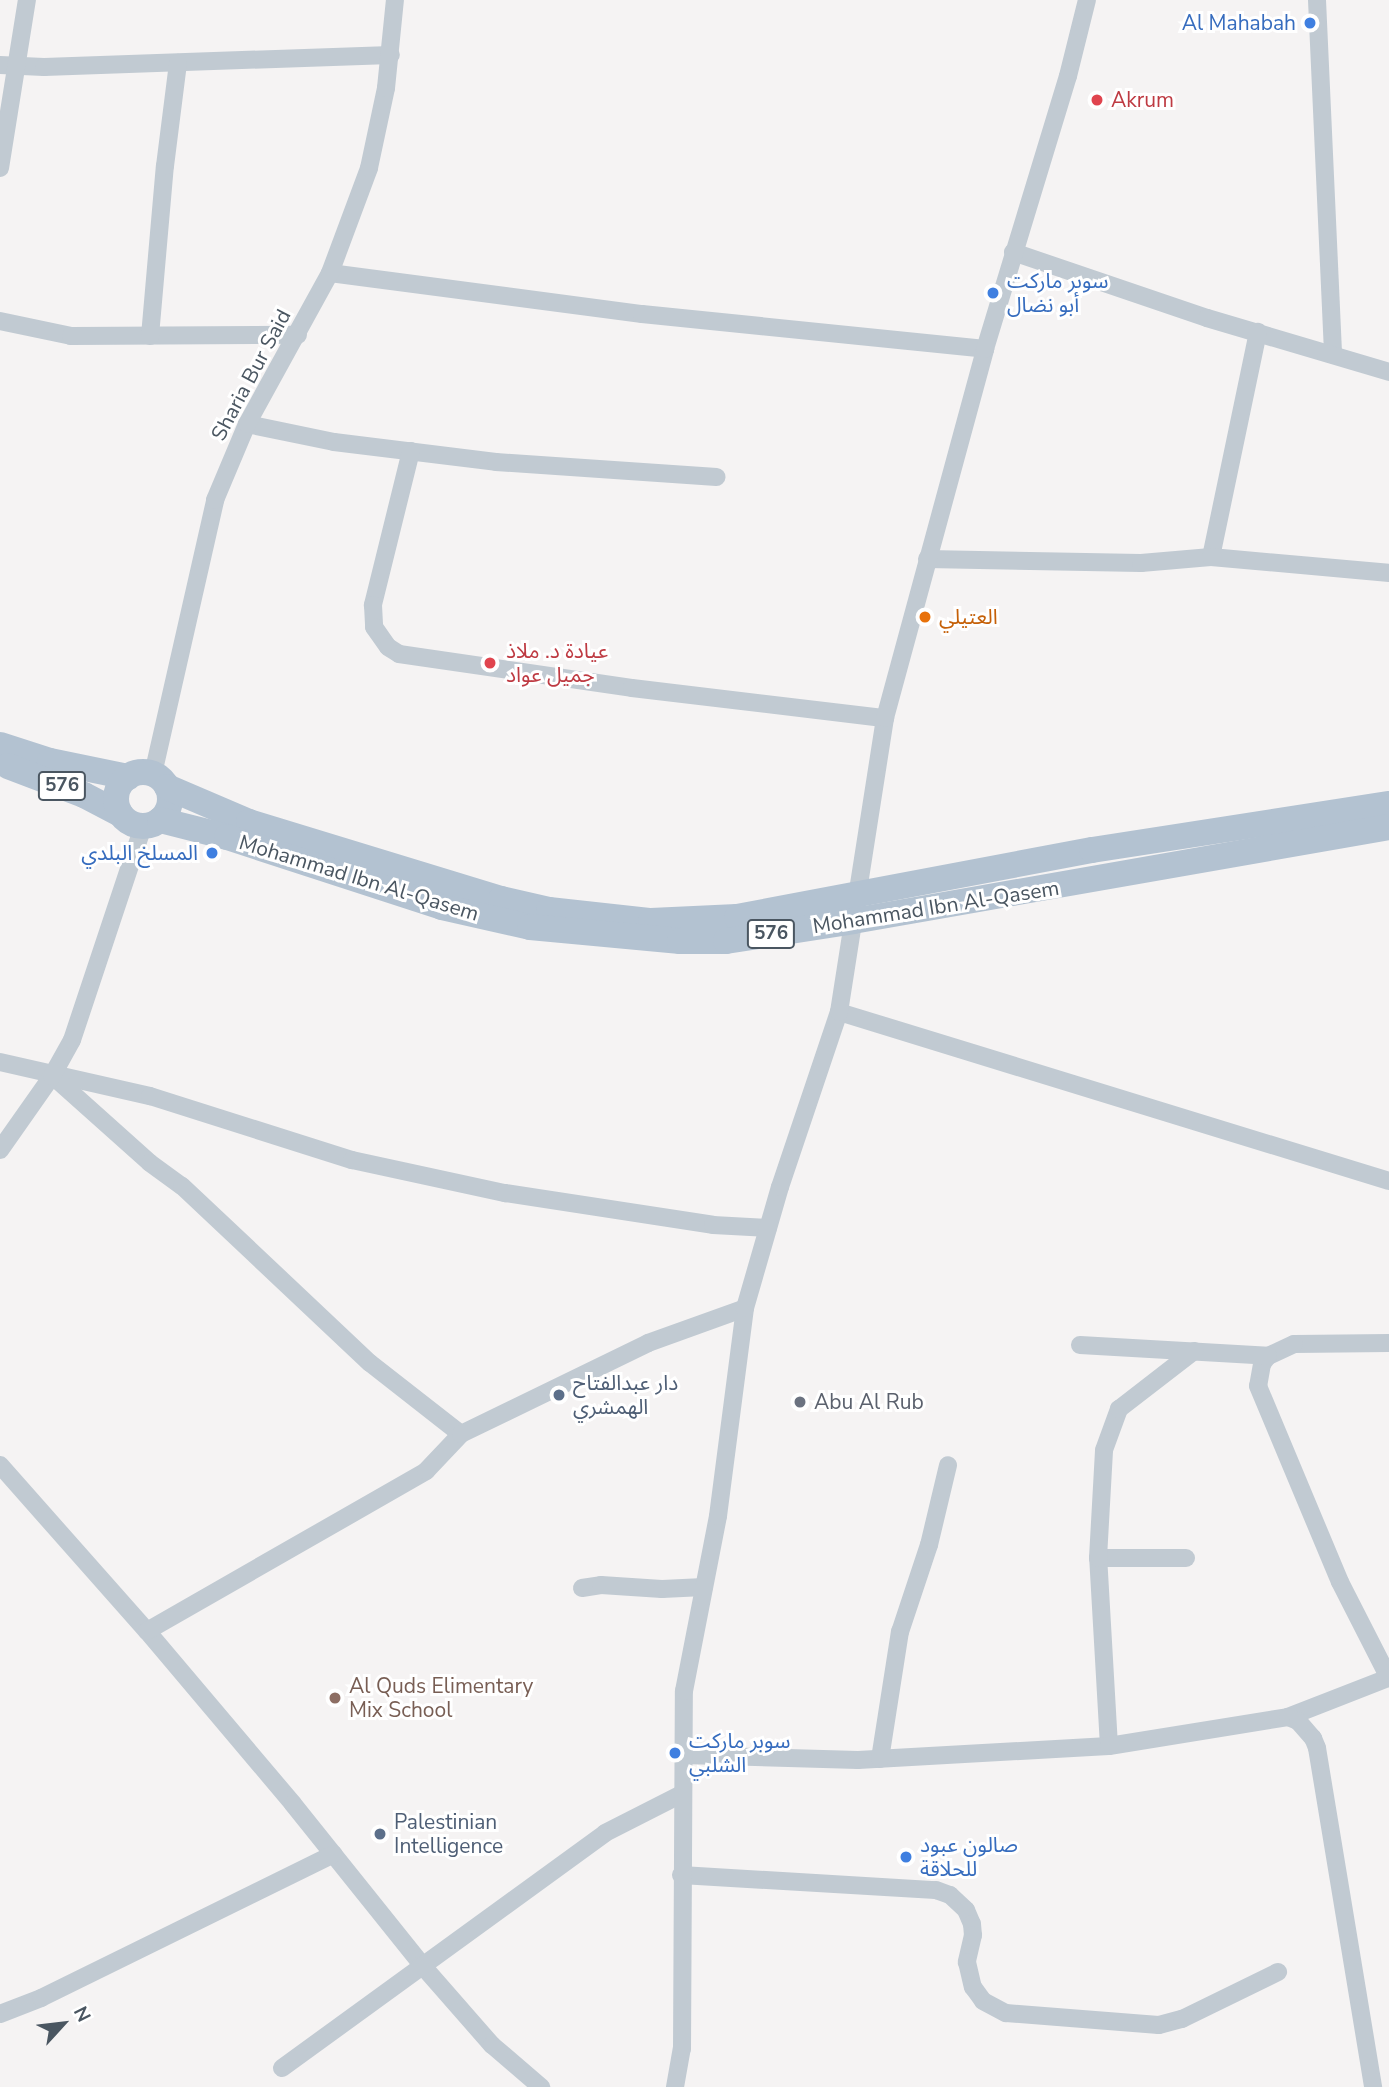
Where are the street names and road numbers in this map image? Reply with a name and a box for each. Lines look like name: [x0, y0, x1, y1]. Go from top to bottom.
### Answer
street label: Sharia Bur Said: [206, 305, 296, 445]
road number: 576: [38, 771, 86, 802]
street label: Mohammad Ibn Al-Qasem: [236, 830, 482, 926]
street label: Mohammad Ibn Al-Qasem: [811, 875, 1061, 939]
road number: 576: [746, 918, 796, 950]

